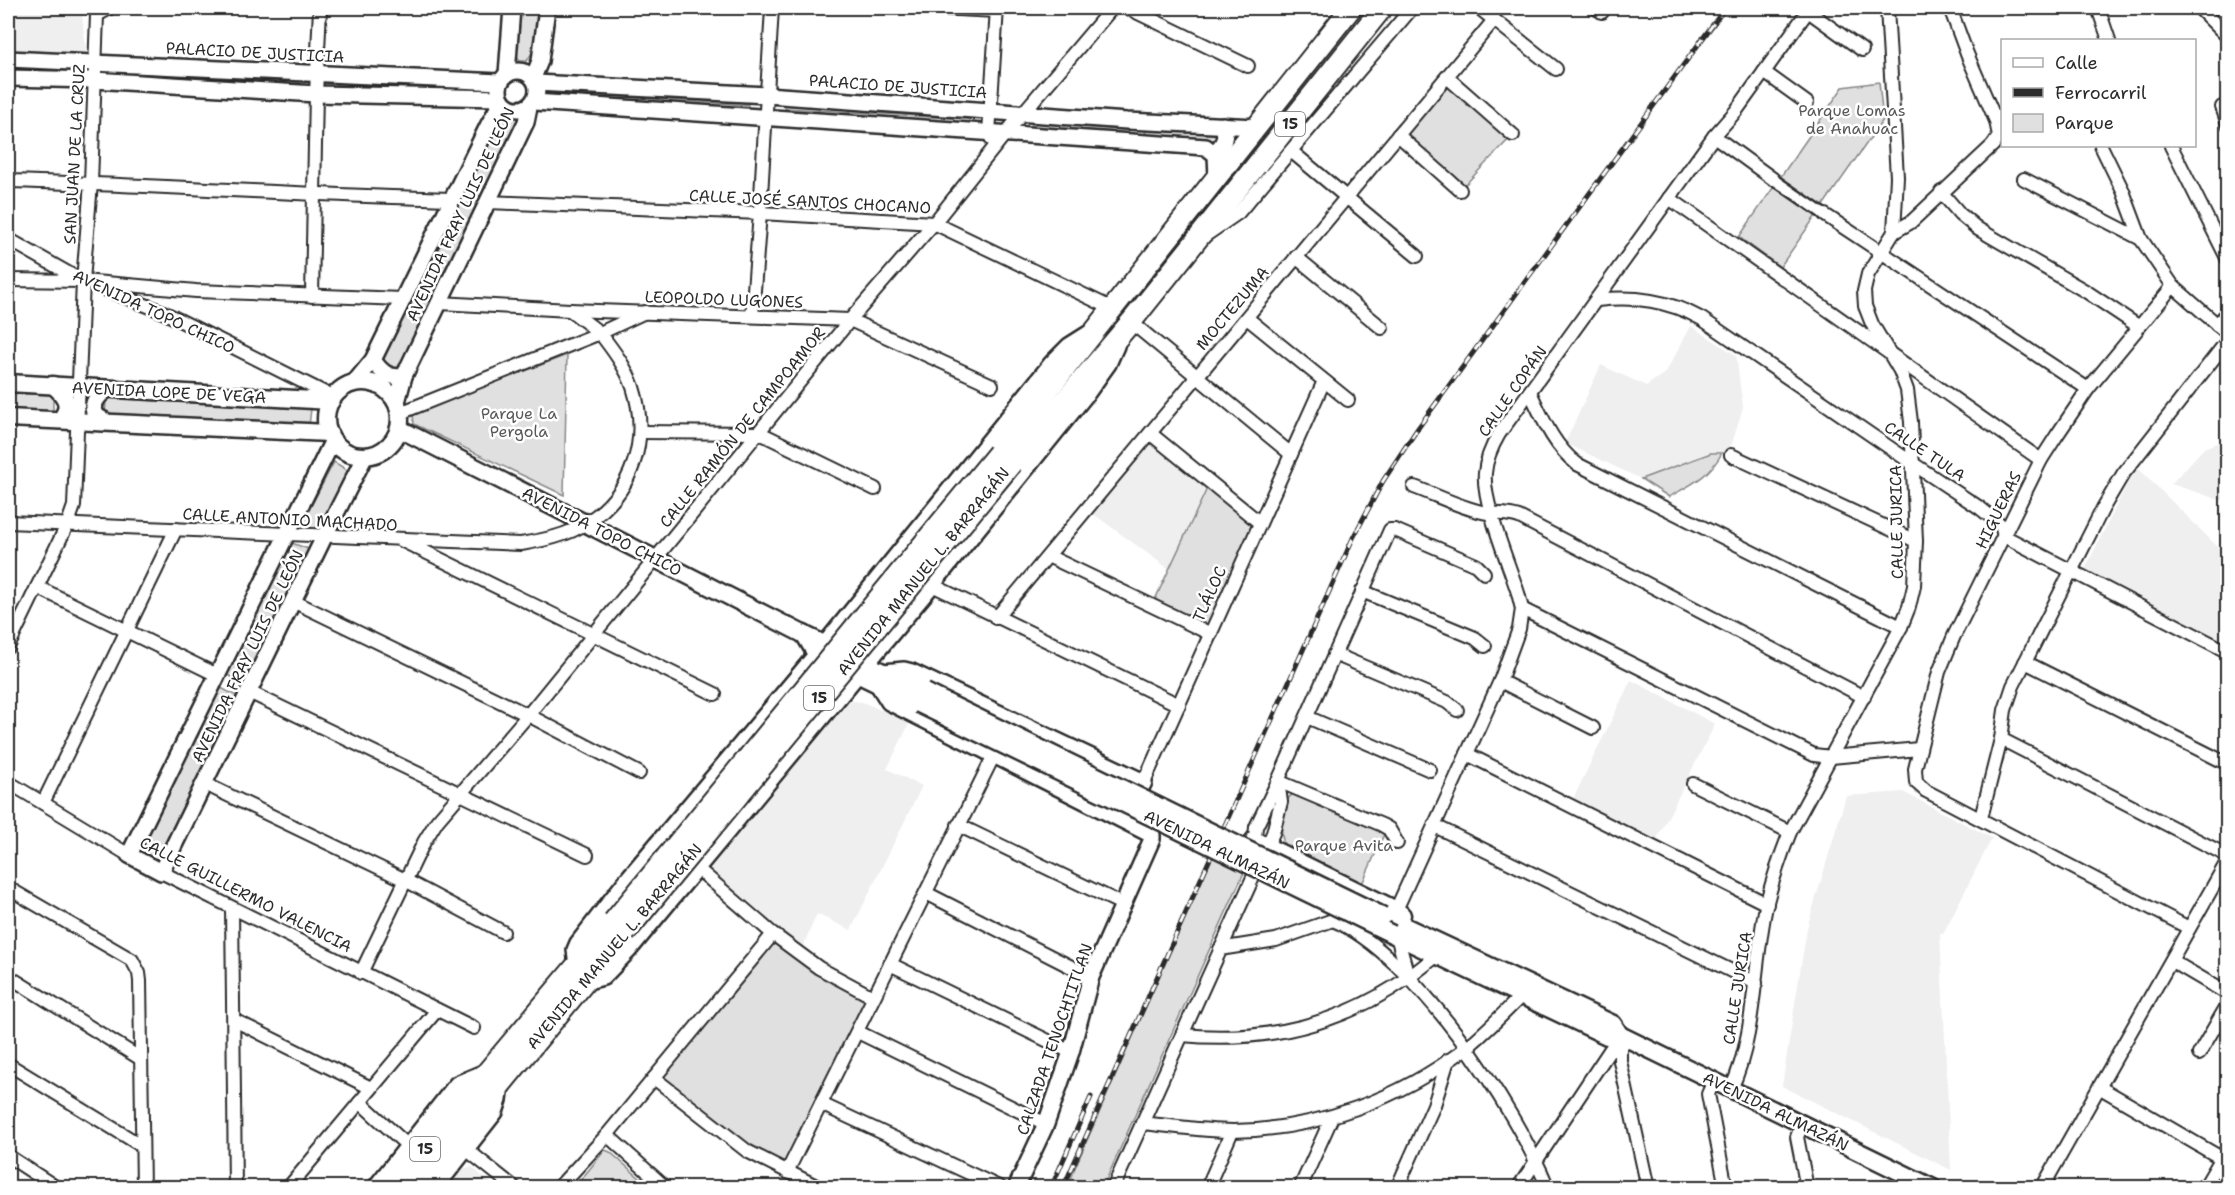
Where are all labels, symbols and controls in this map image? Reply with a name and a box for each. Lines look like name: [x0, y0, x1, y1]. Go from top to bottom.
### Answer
street label: PALACIO DE JUSTICIA: [165, 37, 345, 68]
legend: [2001, 39, 2196, 147]
text: Calle: [2055, 51, 2098, 75]
street label: SAN JUAN DE LA CRUZ: [59, 63, 90, 245]
street label: PALACIO DE JUSTICIA: [808, 70, 988, 103]
text: Ferrocarril: [2055, 81, 2147, 105]
park label: Parque Lomas de Anahuac: [1798, 100, 1906, 139]
street label: AVENIDA FRAY LUIS DE LEÓN: [401, 104, 519, 325]
text: Parque: [2055, 111, 2114, 135]
road number: 15: [1275, 112, 1305, 136]
street label: CALLE JOSÉ SANTOS CHOCANO: [688, 185, 932, 218]
street label: MOCTEZUMA: [1191, 262, 1274, 355]
street label: AVENIDA TOPO CHICO: [69, 265, 238, 358]
street label: LEOPOLDO LUGONES: [644, 286, 804, 313]
street label: CALLE RAMÓN DE CAMPOAMOR: [655, 323, 830, 532]
street label: CALLE COPÁN: [1473, 342, 1552, 441]
street label: AVENIDA LOPE DE VEGA: [71, 377, 267, 408]
park label: Parque La Pergola: [481, 403, 557, 442]
street label: CALLE TULA: [1880, 417, 1969, 486]
street label: AVENIDA MANUEL L. BARRAGÁN: [833, 463, 1014, 680]
street label: CALLE JURICA: [1885, 465, 1908, 579]
street label: HIGUERAS: [1971, 468, 2026, 552]
street label: AVENIDA TOPO CHICO: [518, 482, 685, 581]
street label: CALLE ANTONIO MACHADO: [182, 503, 398, 536]
street label: AVENIDA FRAY LUIS DE LEÓN: [187, 546, 308, 766]
street label: TLÁLOC: [1188, 563, 1231, 625]
road number: 15: [804, 686, 834, 710]
street label: AVENIDA ALMAZÁN: [1140, 805, 1293, 894]
street label: CALLE GUILLERMO VALENCIA: [136, 832, 355, 957]
park label: Parque Avita: [1295, 835, 1393, 856]
street label: AVENIDA MANUEL L. BARRAGÁN: [522, 839, 707, 1054]
street label: CALLE JURICA: [1718, 930, 1757, 1046]
street label: CALZADA TENOCHTITLAN: [1012, 940, 1097, 1138]
street label: AVENIDA ALMAZÁN: [1699, 1067, 1852, 1156]
road number: 15: [410, 1137, 440, 1161]

